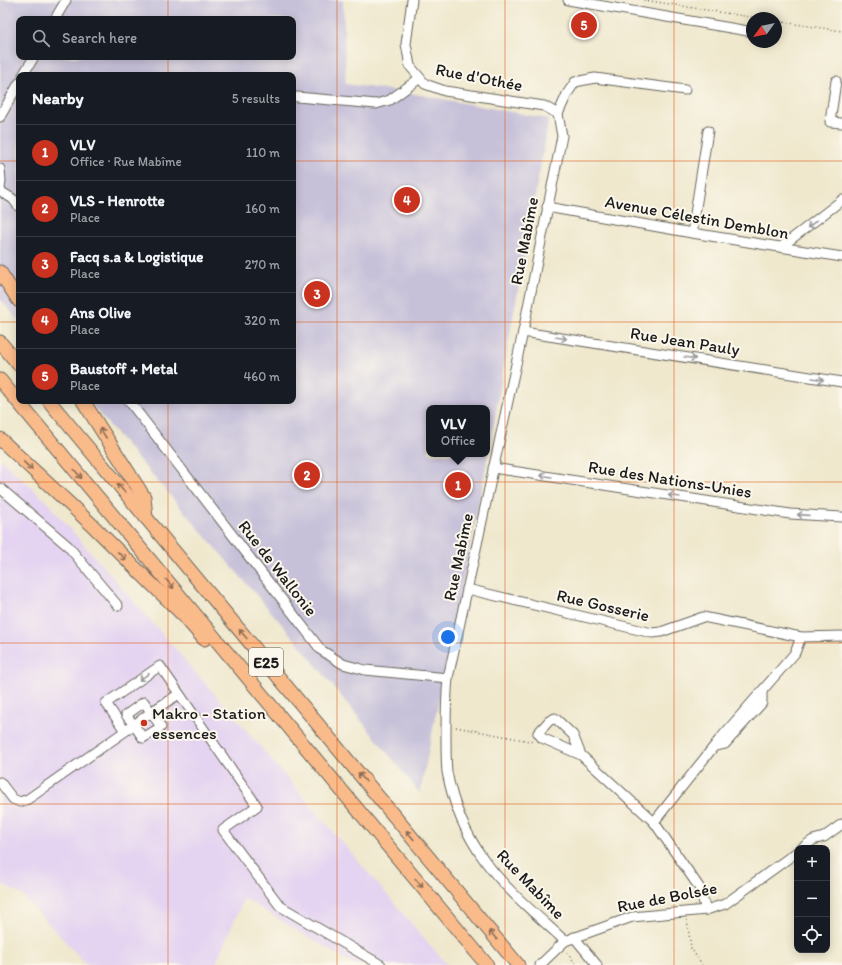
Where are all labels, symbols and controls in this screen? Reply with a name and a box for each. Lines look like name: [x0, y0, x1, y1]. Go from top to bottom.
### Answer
pin: 5: [571, 10, 597, 40]
north arrow: [746, 12, 782, 48]
search box: [16, 16, 296, 60]
icon: search: [30, 27, 52, 49]
text: Search here: [62, 29, 137, 47]
street label: Rue d'Othée: [434, 59, 524, 95]
text: Nearby: [32, 88, 84, 108]
text: 5 results: [232, 91, 280, 106]
text: VLV: [70, 136, 95, 154]
text: 1: [42, 145, 48, 160]
text: 110 m: [246, 145, 280, 160]
text: Office · Rue Mabîme: [70, 154, 182, 169]
pin: 4: [394, 185, 420, 215]
street label: Avenue Célestin Demblon: [603, 191, 791, 243]
text: VLS - Henrotte: [70, 192, 165, 210]
street label: Rue Mabîme: [506, 195, 542, 287]
text: 2: [42, 201, 48, 216]
text: 160 m: [245, 201, 280, 216]
text: Place: [70, 210, 100, 225]
one-way arrow: [806, 219, 817, 228]
text: Facq s.a & Logistique: [70, 248, 203, 266]
text: 3: [41, 257, 49, 272]
text: 270 m: [245, 257, 280, 272]
text: Place: [70, 266, 100, 281]
pin: 3: [304, 279, 330, 309]
text: Ans Olive: [70, 304, 131, 322]
text: 4: [41, 313, 49, 328]
text: 320 m: [244, 313, 280, 328]
text: Place: [70, 322, 100, 337]
street label: Rue Jean Pauly: [629, 322, 741, 360]
one-way arrow: [554, 334, 567, 342]
one-way arrow: [683, 354, 696, 362]
text: Baustoff + Metal: [70, 360, 178, 378]
text: 5: [42, 369, 48, 384]
text: 460 m: [243, 369, 280, 384]
one-way arrow: [811, 375, 824, 383]
text: Place: [70, 378, 100, 393]
popup: [426, 405, 490, 457]
text: VLV: [441, 415, 466, 433]
one-way arrow: [99, 427, 107, 439]
text: Office: [441, 433, 475, 448]
street label: Rue des Nations-Unies: [587, 456, 753, 502]
pin: 2: [294, 460, 320, 490]
one-way arrow: [23, 461, 33, 471]
one-way arrow: [73, 468, 82, 479]
pin: 1: [445, 470, 471, 500]
one-way arrow: [540, 472, 553, 480]
one-way arrow: [117, 482, 126, 493]
one-way arrow: [668, 492, 681, 500]
street label: Rue Mabîme: [439, 511, 477, 603]
one-way arrow: [797, 511, 810, 519]
street label: Rue de Wallonie: [234, 516, 322, 620]
one-way arrow: [117, 551, 127, 560]
one-way arrow: [165, 579, 174, 590]
street label: Rue Gosserie: [555, 585, 651, 625]
your location: [438, 627, 458, 647]
one-way arrow: [238, 628, 247, 639]
road number: E25: [249, 648, 283, 676]
one-way arrow: [139, 673, 150, 681]
place label: Makro - Station essences: [152, 703, 266, 743]
marker: Makro - Station essences: [139, 718, 149, 728]
one-way arrow: [357, 772, 366, 782]
one-way arrow: [405, 830, 414, 840]
street label: Rue Mabîme: [493, 845, 569, 923]
map controls: [794, 845, 830, 953]
button: +: [794, 845, 830, 881]
one-way arrow: [414, 878, 423, 888]
street label: Rue de Bolsée: [615, 878, 719, 916]
button: −: [794, 881, 830, 917]
button: locate: [794, 917, 830, 953]
one-way arrow: [489, 930, 498, 940]

